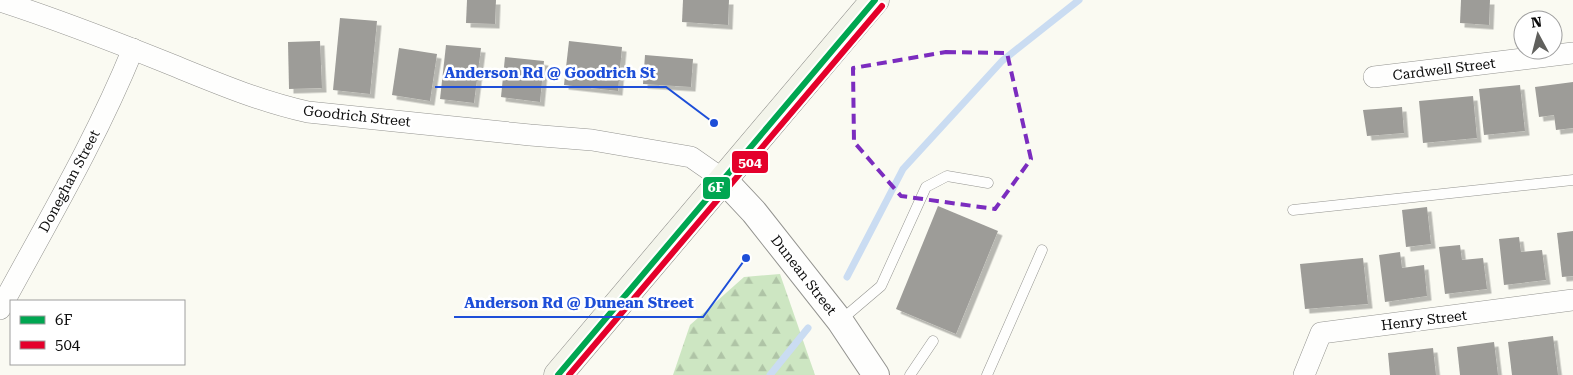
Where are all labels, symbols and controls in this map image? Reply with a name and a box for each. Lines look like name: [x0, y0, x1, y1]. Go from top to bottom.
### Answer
north arrow: [1513, 10, 1563, 60]
text: N: [1530, 13, 1543, 31]
street label: Cardwell Street: [1392, 55, 1496, 83]
callout: Anderson Rd @ Goodrich St: [435, 57, 666, 87]
text: Anderson Rd @ Goodrich St: [444, 64, 656, 82]
street label: Goodrich Street: [302, 102, 412, 130]
street label: Doneghan Street: [35, 127, 103, 235]
line badge: 504: [731, 150, 769, 174]
text: 504: [738, 154, 762, 170]
line badge: 6F: [702, 176, 731, 200]
text: 6F: [708, 179, 725, 195]
street label: Dunean Street: [768, 232, 840, 318]
callout: Anderson Rd @ Dunean Street: [454, 287, 703, 317]
text: Anderson Rd @ Dunean Street: [464, 294, 694, 312]
legend: [10, 300, 185, 365]
street label: Henry Street: [1380, 307, 1468, 333]
text: 6F: [55, 311, 72, 329]
text: 504: [55, 336, 81, 354]

